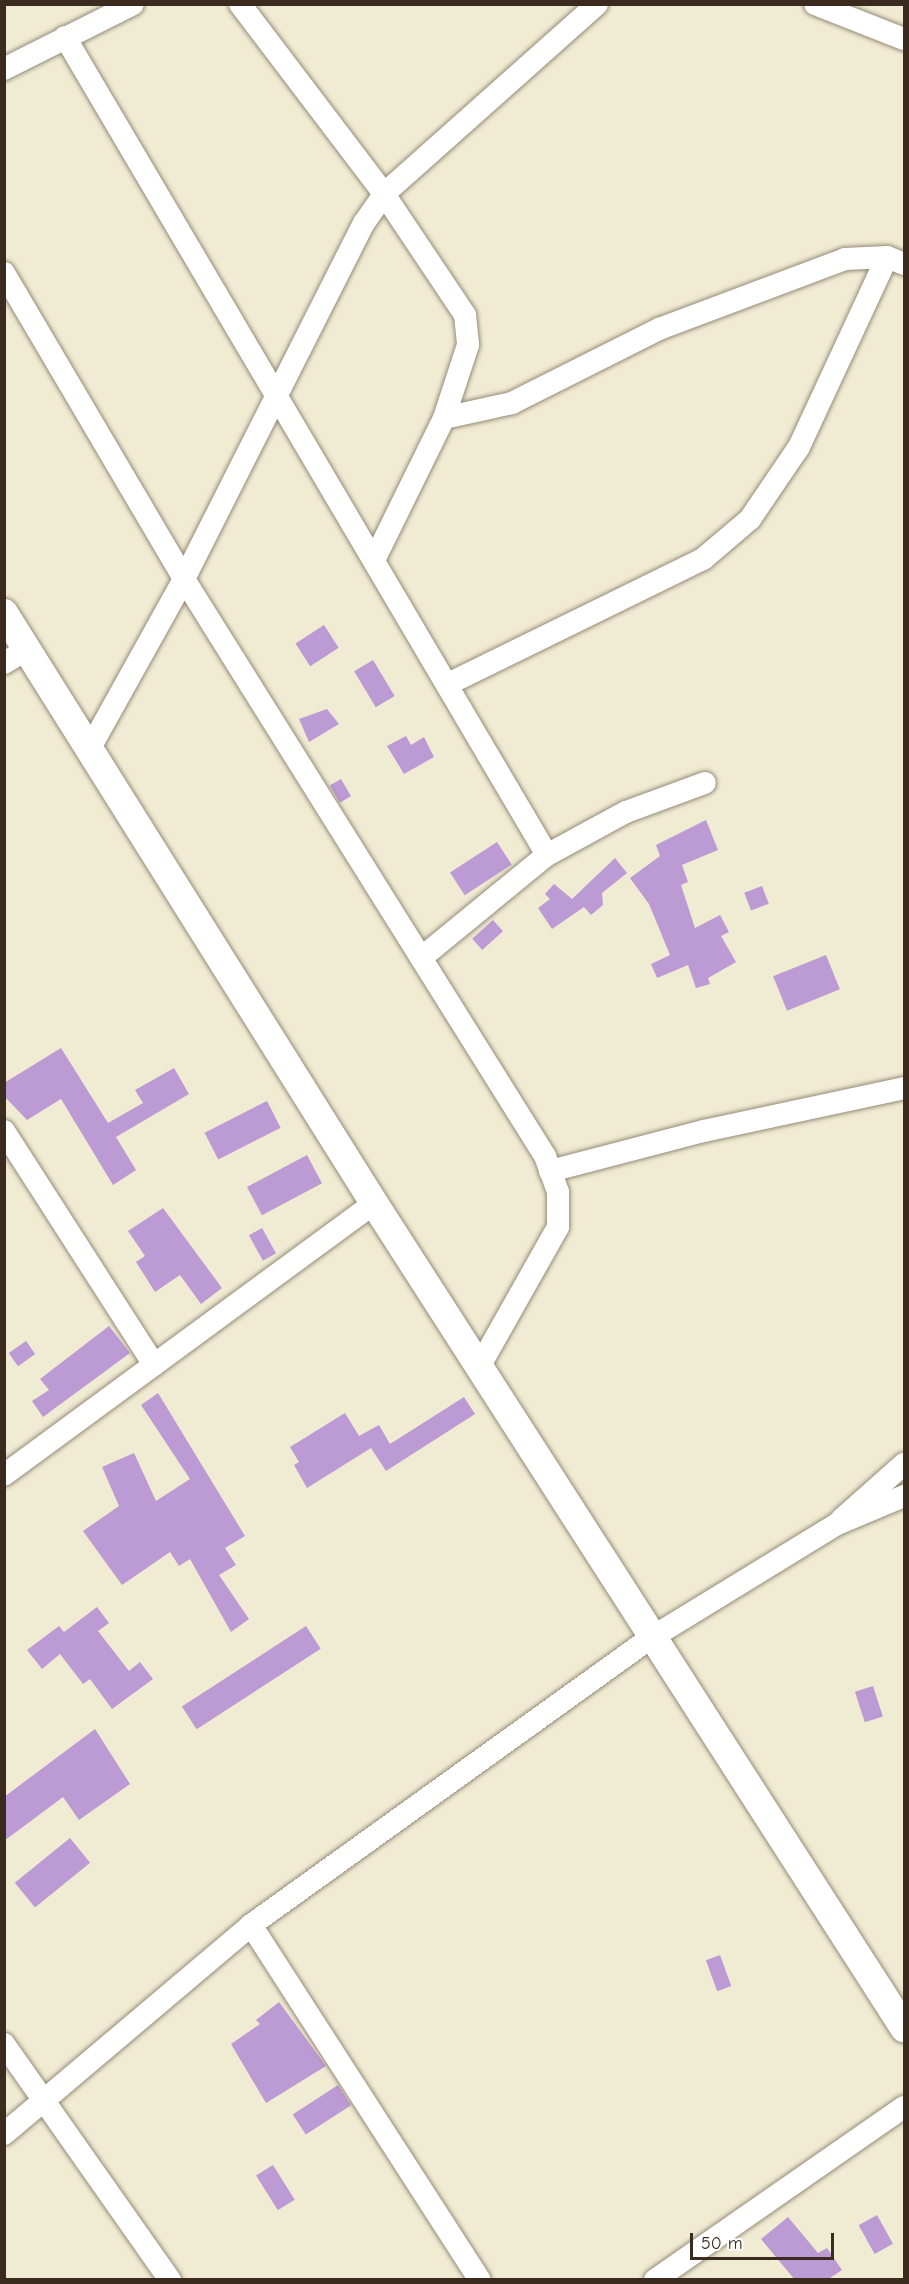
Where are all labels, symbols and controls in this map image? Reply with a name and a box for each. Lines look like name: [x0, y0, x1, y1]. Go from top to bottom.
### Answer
scale bar: [693, 2221, 837, 2259]
text: 50 m: [701, 2233, 743, 2254]

